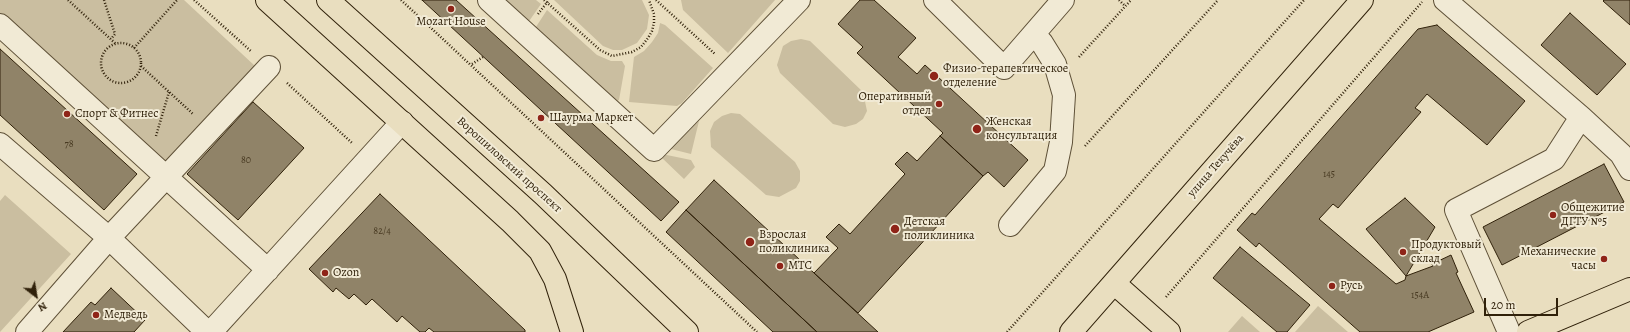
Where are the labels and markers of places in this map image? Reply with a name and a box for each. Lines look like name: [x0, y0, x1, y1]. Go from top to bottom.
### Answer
marker: Mozart House: [446, 4, 456, 14]
place label: Mozart House: [416, 15, 486, 29]
place label: Физио-терапевтическое отделение: [943, 62, 1068, 90]
marker: Физио-терапевтическое отделение: [928, 70, 940, 82]
place label: Оперативный отдел: [858, 90, 931, 118]
marker: Оперативный отдел: [934, 99, 944, 109]
place label: Спорт & Фитнес: [75, 107, 158, 121]
marker: Спорт & Фитнес: [62, 109, 72, 119]
place label: Шаурма Маркет: [549, 111, 633, 125]
marker: Шаурма Маркет: [536, 113, 546, 123]
place label: Женская консультация: [986, 115, 1057, 143]
marker: Женская консультация: [971, 123, 983, 135]
place label: Общежитие ДГТУ №5: [1561, 201, 1625, 229]
marker: Общежитие ДГТУ №5: [1548, 210, 1558, 220]
place label: Детская поликлиника: [904, 215, 975, 243]
marker: Детская поликлиника: [889, 223, 901, 235]
place label: Взрослая поликлиника: [759, 228, 830, 256]
marker: Взрослая поликлиника: [744, 236, 756, 248]
place label: Продуктовый склад: [1411, 238, 1482, 266]
place label: Механические часы: [1520, 245, 1596, 273]
marker: Продуктовый склад: [1398, 247, 1408, 257]
marker: Механические часы: [1599, 254, 1609, 264]
place label: МТС: [788, 259, 812, 273]
marker: МТС: [775, 261, 785, 271]
place label: Ozon: [333, 266, 359, 280]
marker: Ozon: [320, 268, 330, 278]
place label: Русь: [1340, 279, 1362, 293]
marker: Русь: [1327, 281, 1337, 291]
place label: Медведь: [104, 308, 148, 322]
marker: Медведь: [91, 310, 101, 320]

